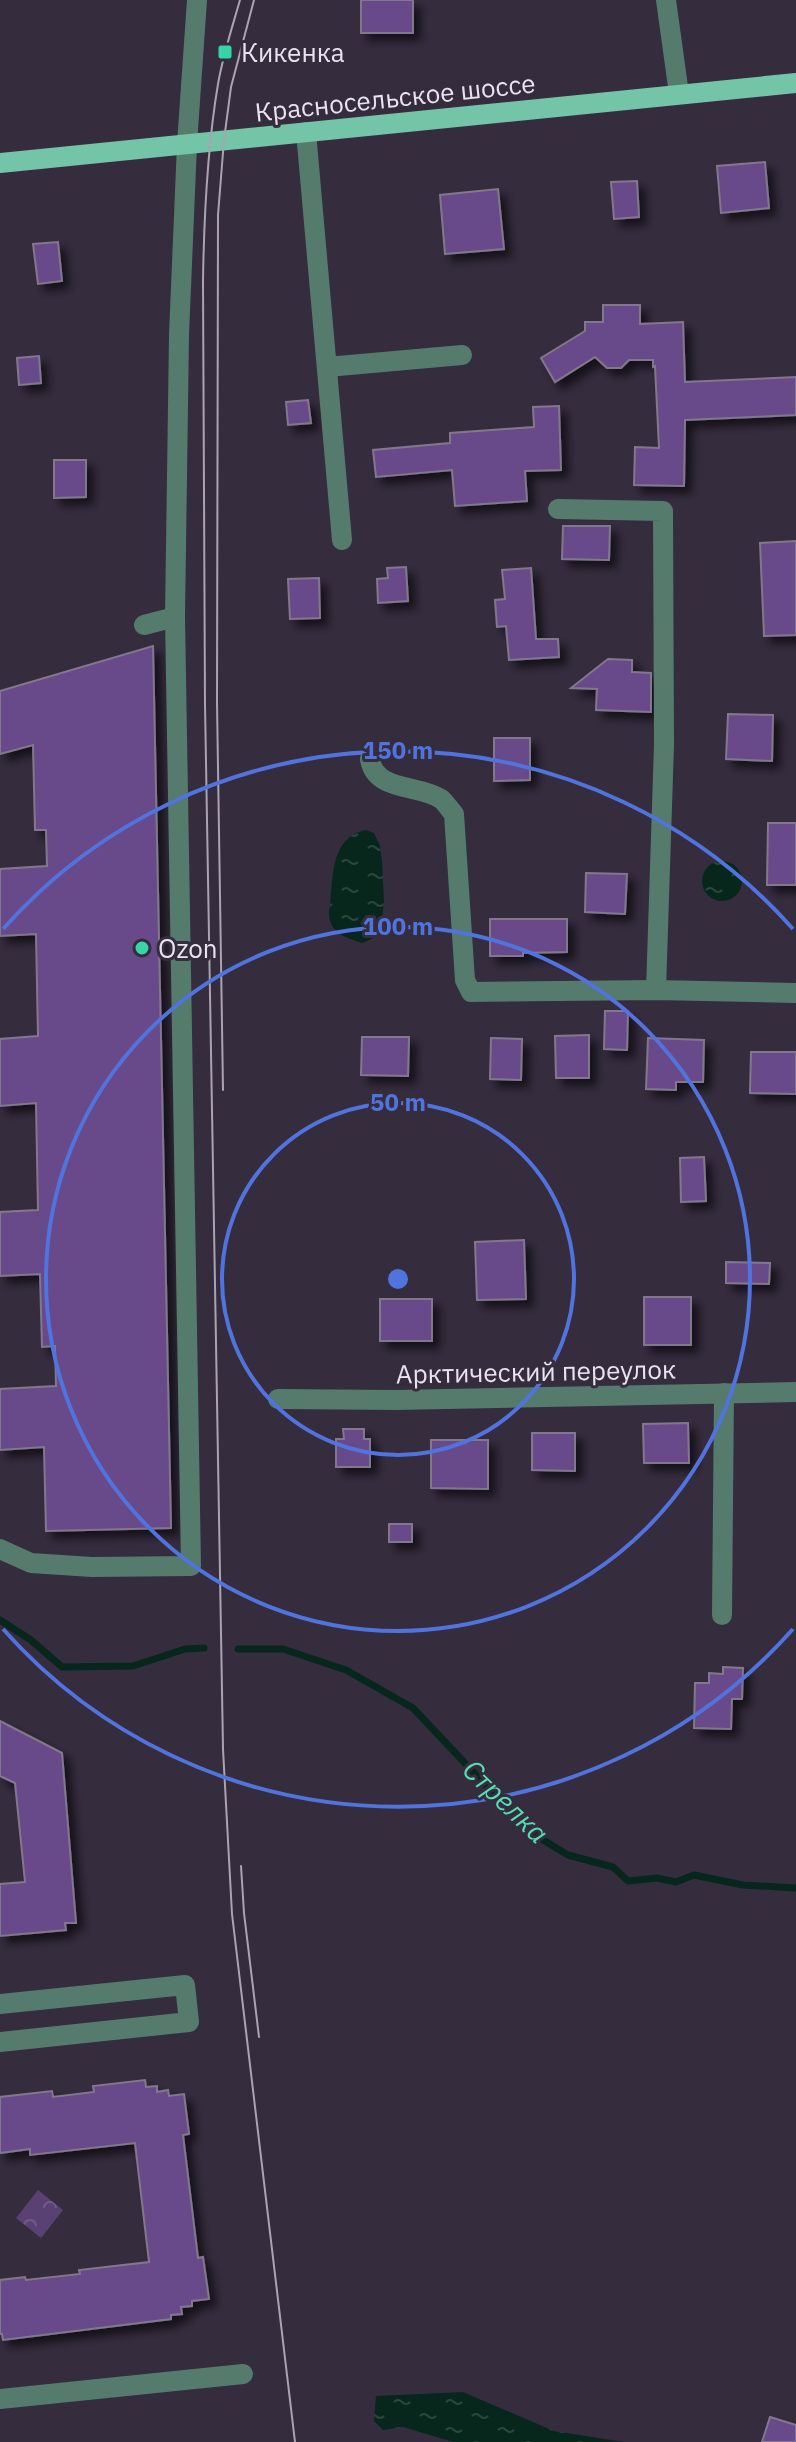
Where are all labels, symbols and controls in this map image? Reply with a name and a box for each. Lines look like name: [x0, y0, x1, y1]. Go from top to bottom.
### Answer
place label: Кикенка: [241, 35, 345, 69]
marker: Кикенка: [216, 43, 234, 61]
street label: Красносельское шоссе: [253, 65, 537, 129]
text: 150 m: [363, 734, 433, 766]
text: 100 m: [363, 910, 433, 942]
place label: Ozon: [158, 931, 218, 965]
marker: Ozon: [133, 939, 151, 957]
text: 50 m: [370, 1086, 426, 1118]
centre of rings: [384, 1265, 412, 1293]
street label: Арктический переулок: [395, 1352, 677, 1390]
water label: Стрелка: [455, 1751, 557, 1851]

